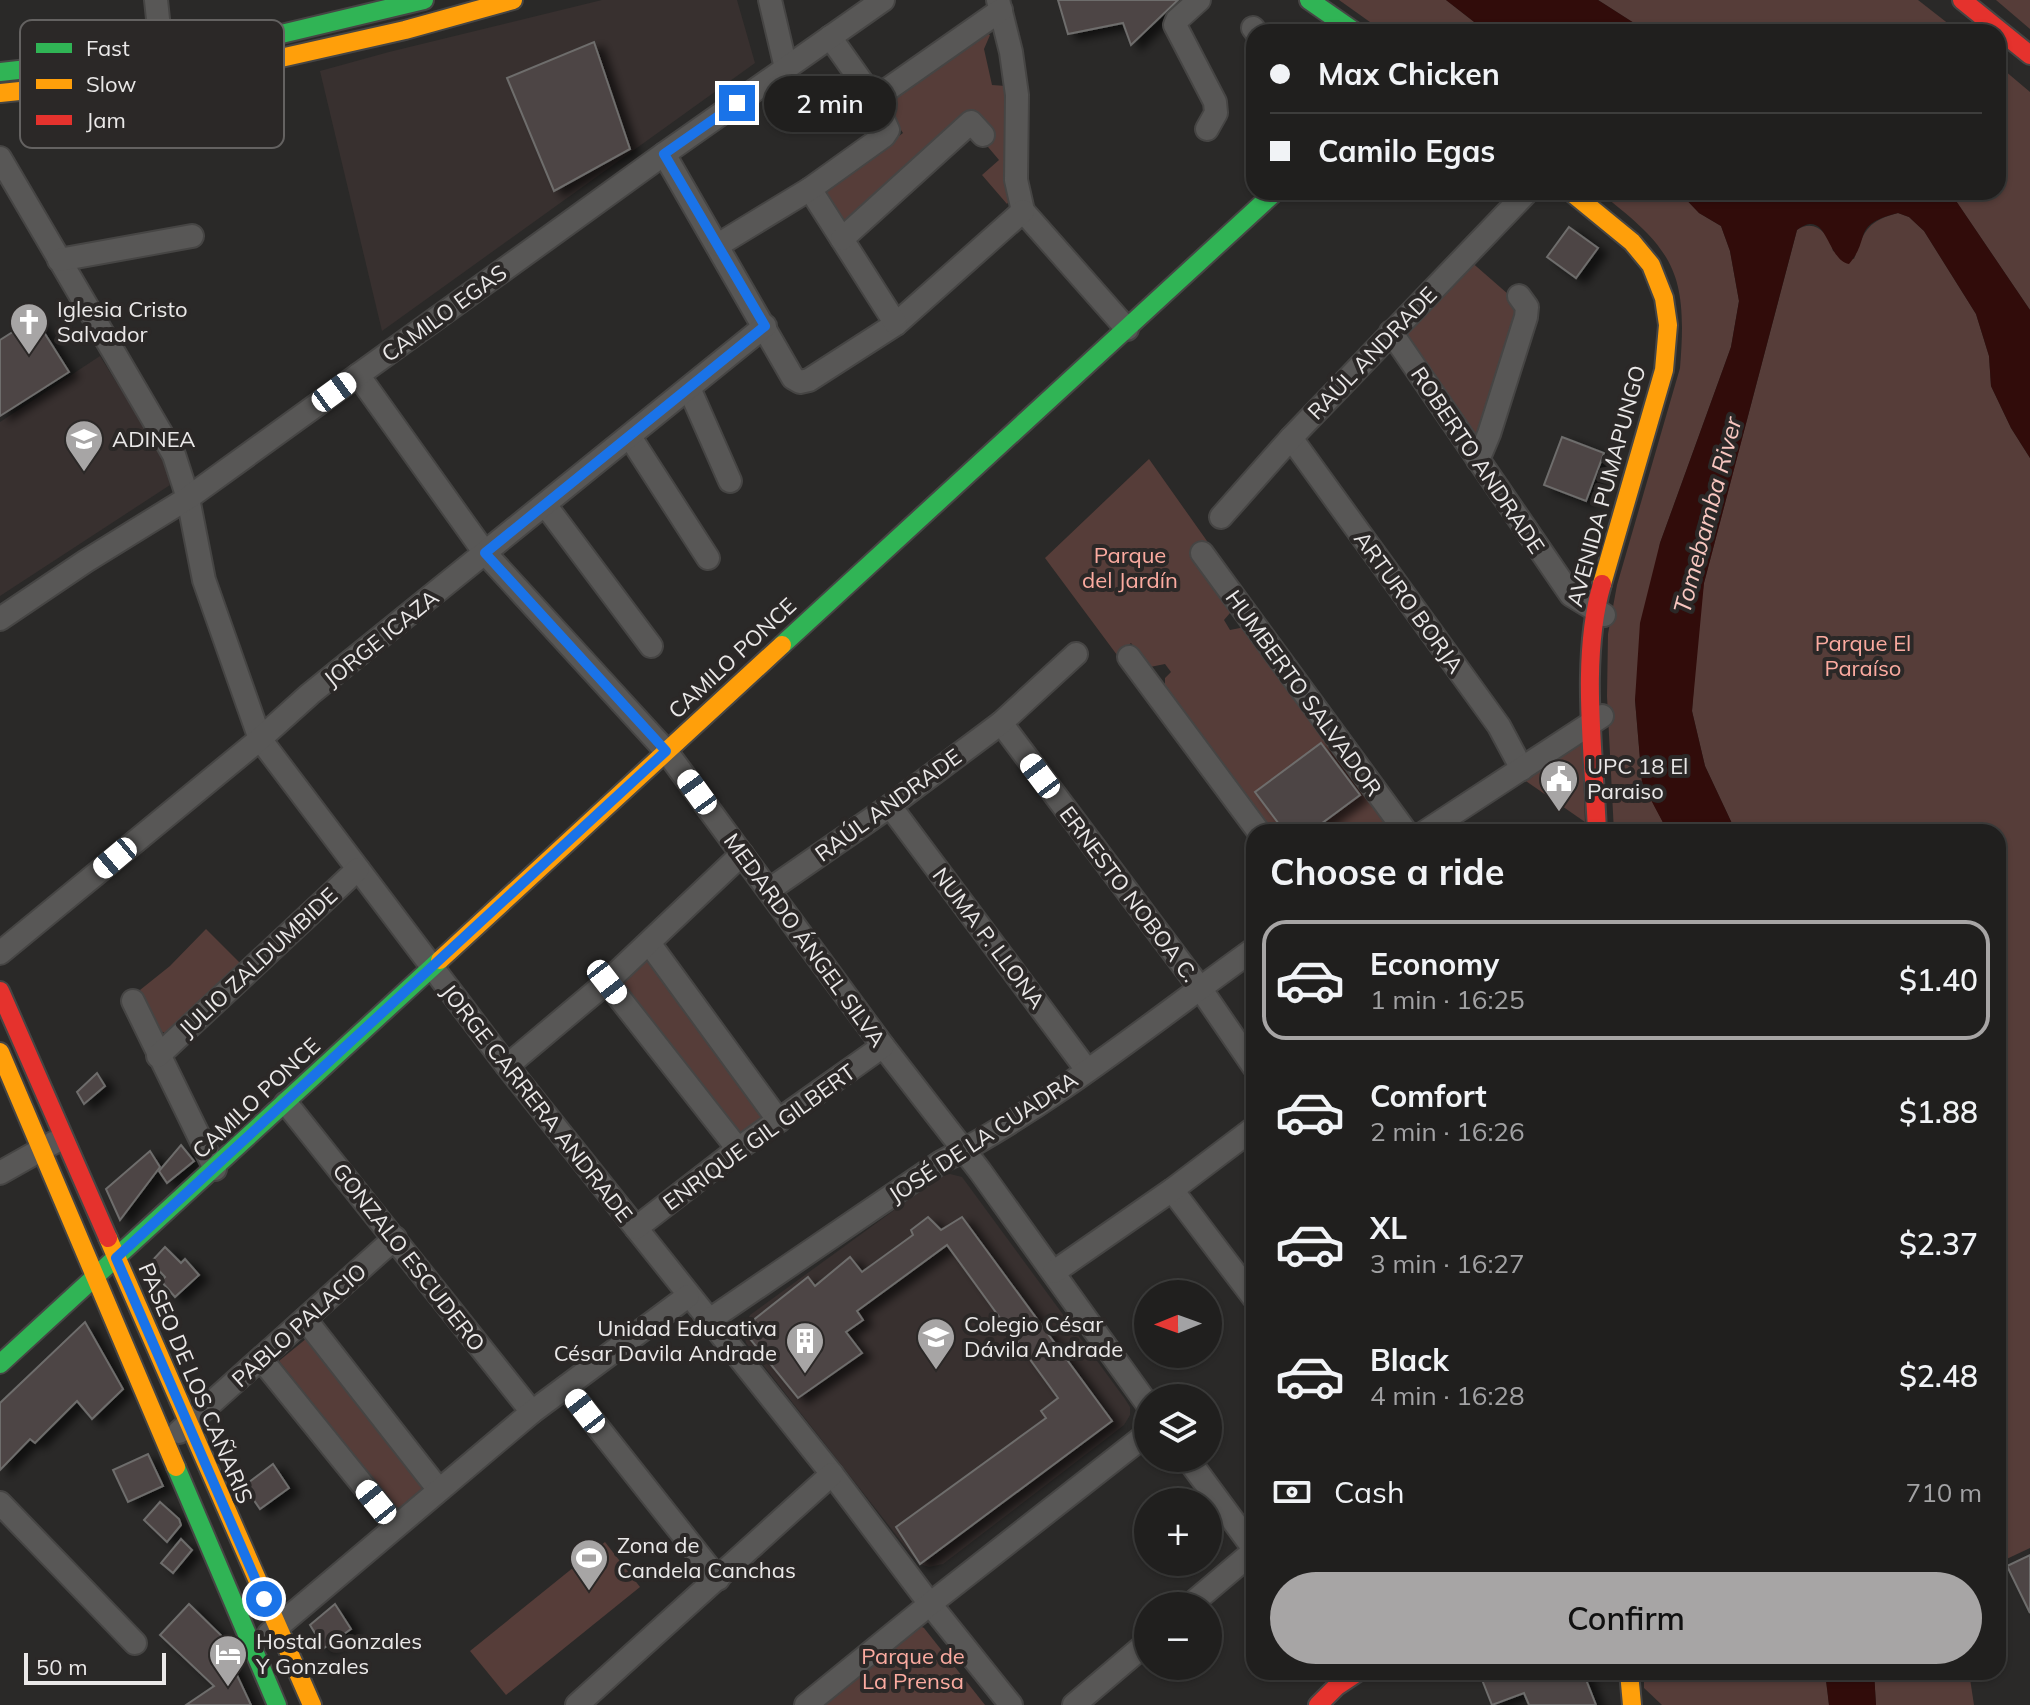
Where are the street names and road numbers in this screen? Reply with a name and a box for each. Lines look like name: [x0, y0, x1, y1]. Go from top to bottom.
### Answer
street label: CAMILO EGAS: [376, 258, 512, 368]
street label: RAÚL ANDRADE: [1301, 281, 1443, 425]
street label: ROBERTO ANDRADE: [1405, 361, 1551, 559]
street label: AVENIDA PUMAPUNGO: [1560, 362, 1652, 610]
street label: ARTURO BORJA: [1348, 526, 1470, 678]
street label: JORGE ICAZA: [318, 583, 444, 693]
street label: HUMBERTO SALVADOR: [1220, 584, 1388, 802]
street label: CAMILO PONCE: [662, 592, 802, 724]
street label: RAÚL ANDRADE: [809, 742, 967, 868]
street label: ERNESTO NOBOA C.: [1054, 801, 1204, 987]
street label: MEDARDO ÁNGEL SILVA: [718, 828, 892, 1052]
street label: NUMA P. LLONA: [927, 862, 1051, 1014]
street label: JULIO ZALDUMBIDE: [173, 881, 343, 1043]
street label: JORGE CARRERA ANDRADE: [435, 978, 639, 1228]
street label: CAMILO PONCE: [186, 1032, 326, 1164]
street label: ENRIQUE GIL GILBERT: [657, 1058, 861, 1216]
street label: JOSÉ DE LA CUADRA: [883, 1065, 1083, 1209]
street label: GONZALO ESCUDERO: [327, 1157, 491, 1357]
street label: PABLO PALACIO: [226, 1257, 372, 1393]
street label: PASEO DE LOS CAÑARIS: [133, 1258, 259, 1508]

